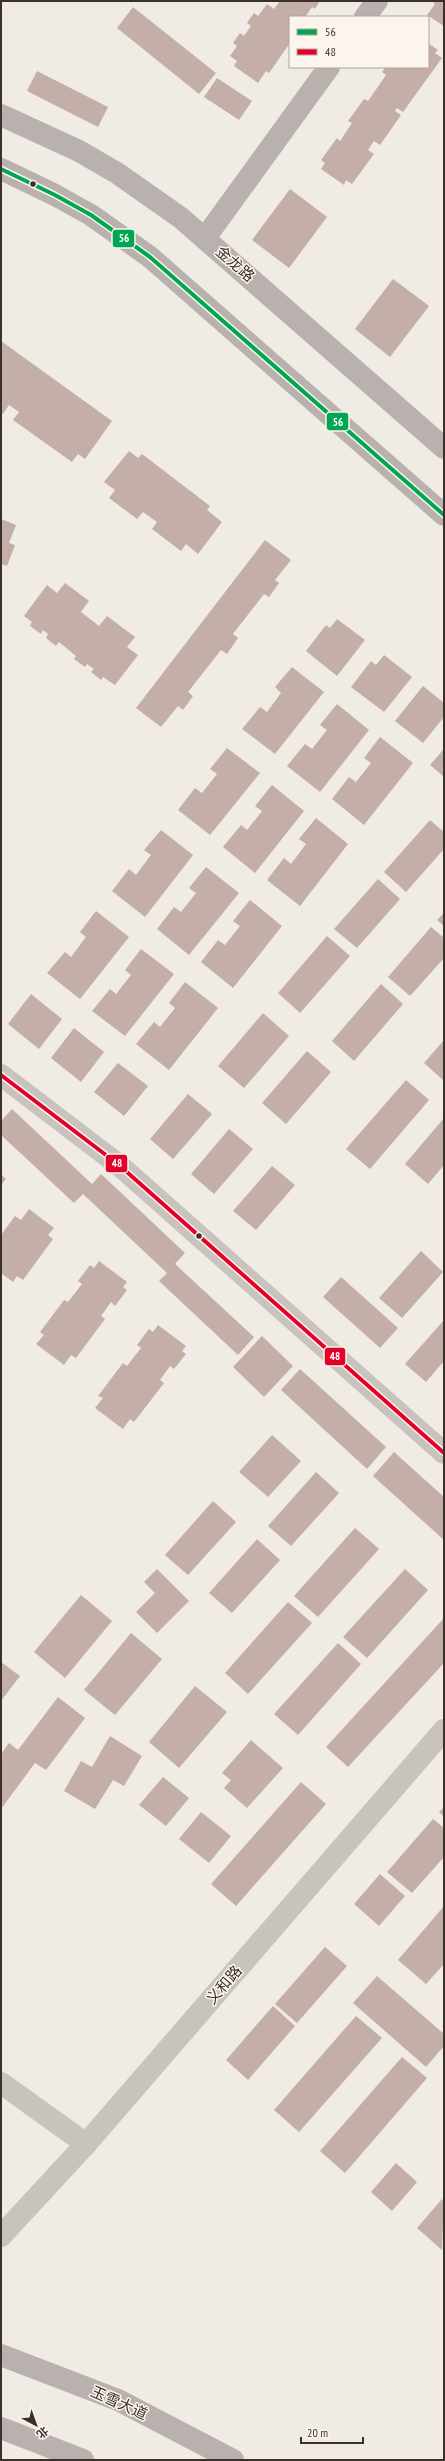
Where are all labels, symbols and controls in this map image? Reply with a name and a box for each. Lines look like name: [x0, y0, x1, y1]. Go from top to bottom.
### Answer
legend: [289, 16, 429, 68]
text: 56: [325, 24, 336, 39]
text: 48: [325, 44, 336, 59]
unlabelled marker: [28, 179, 38, 189]
line badge: 56: [112, 229, 135, 248]
text: 56: [119, 231, 129, 245]
street label: 金龙路: [212, 242, 259, 286]
line badge: 56: [326, 412, 349, 431]
text: 56: [333, 415, 343, 429]
line badge: 48: [105, 1154, 128, 1173]
text: 48: [112, 1156, 122, 1170]
unlabelled marker: [194, 1231, 204, 1241]
line badge: 48: [324, 1347, 346, 1366]
text: 48: [330, 1349, 340, 1363]
street label: 义和路: [202, 1961, 246, 2008]
street label: 玉雪大道: [88, 2382, 150, 2423]
north arrow: [16, 2405, 56, 2445]
scale bar: [301, 2419, 363, 2445]
text: 北: [34, 2424, 51, 2441]
text: 20 m: [307, 2425, 328, 2440]

